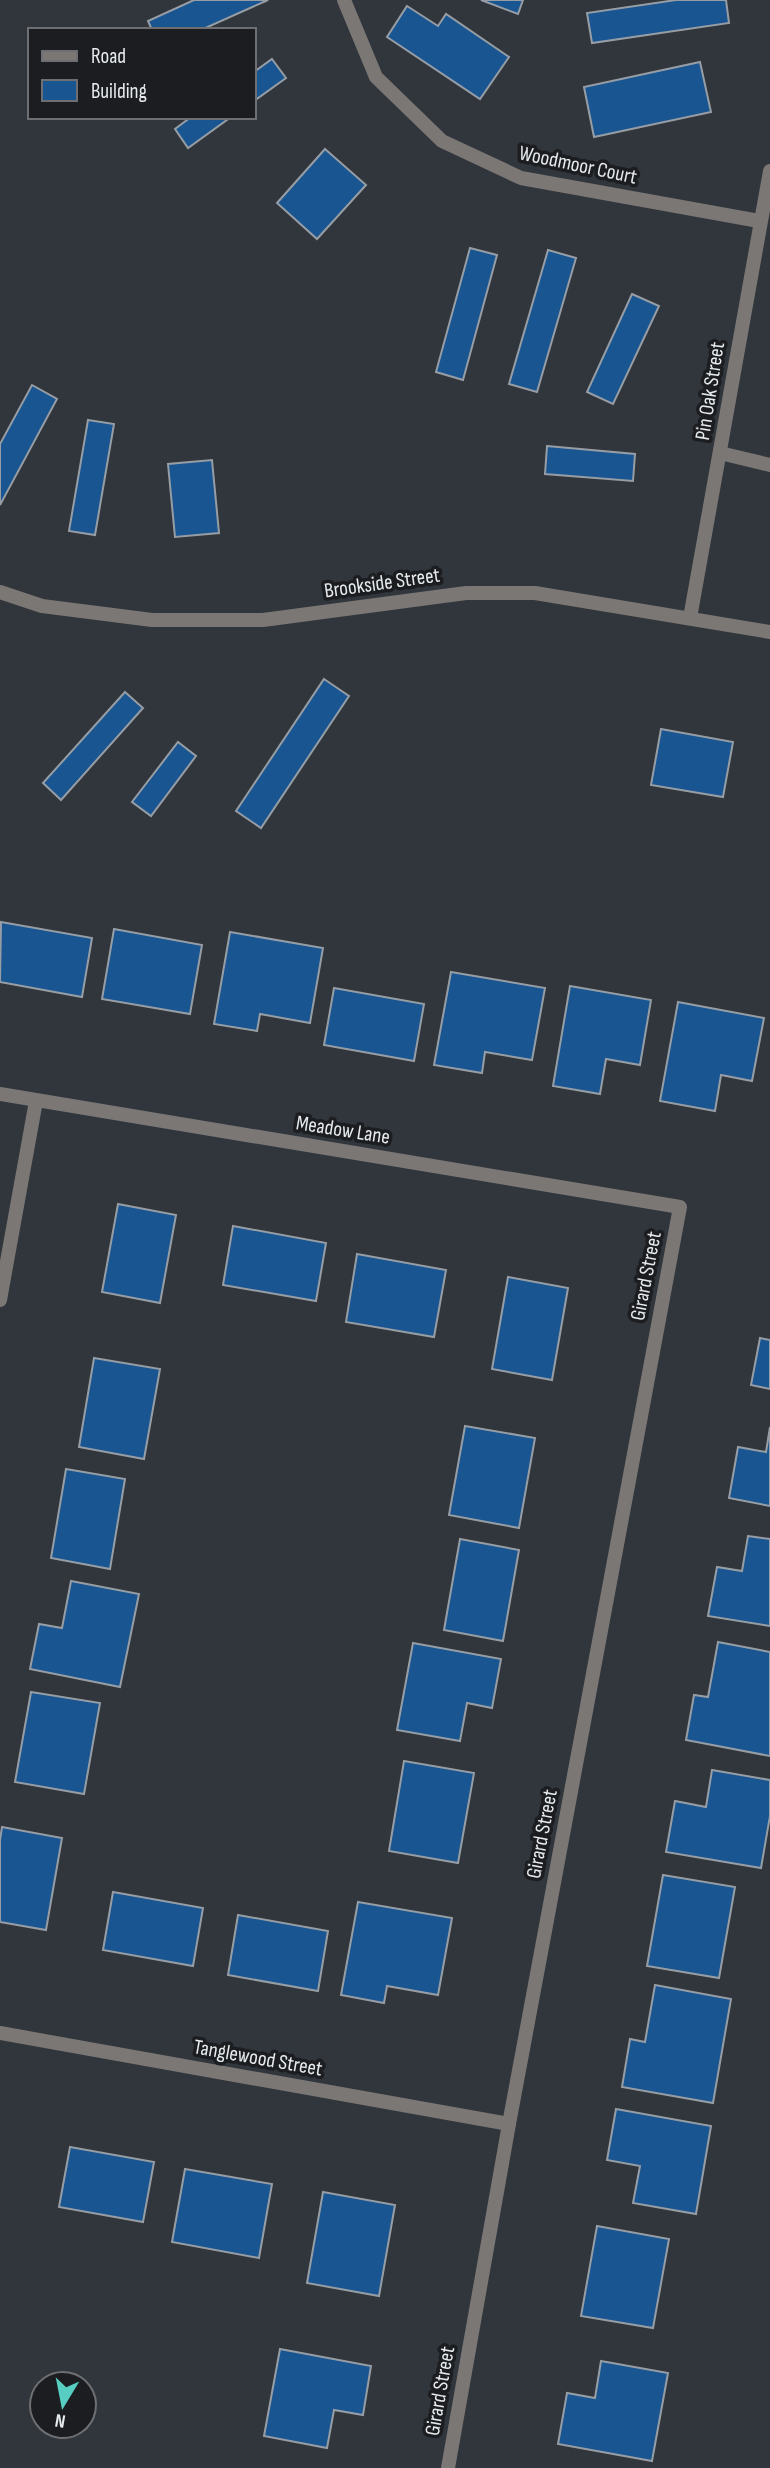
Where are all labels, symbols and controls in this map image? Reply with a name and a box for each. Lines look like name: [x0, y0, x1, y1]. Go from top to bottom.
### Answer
legend: [28, 28, 256, 119]
text: Road: [91, 44, 126, 69]
text: Building: [91, 79, 147, 104]
street label: Woodmoor Court: [517, 140, 639, 190]
street label: Pin Oak Street: [690, 340, 730, 442]
street label: Brookside Street: [323, 563, 441, 603]
street label: Meadow Lane: [294, 1110, 392, 1150]
street label: Girard Street: [625, 1229, 667, 1323]
street label: Girard Street: [521, 1787, 563, 1881]
street label: Tanglewood Street: [192, 2034, 324, 2082]
street label: Girard Street: [420, 2344, 460, 2438]
north arrow: [28, 2370, 98, 2440]
text: N: [53, 2408, 67, 2432]

